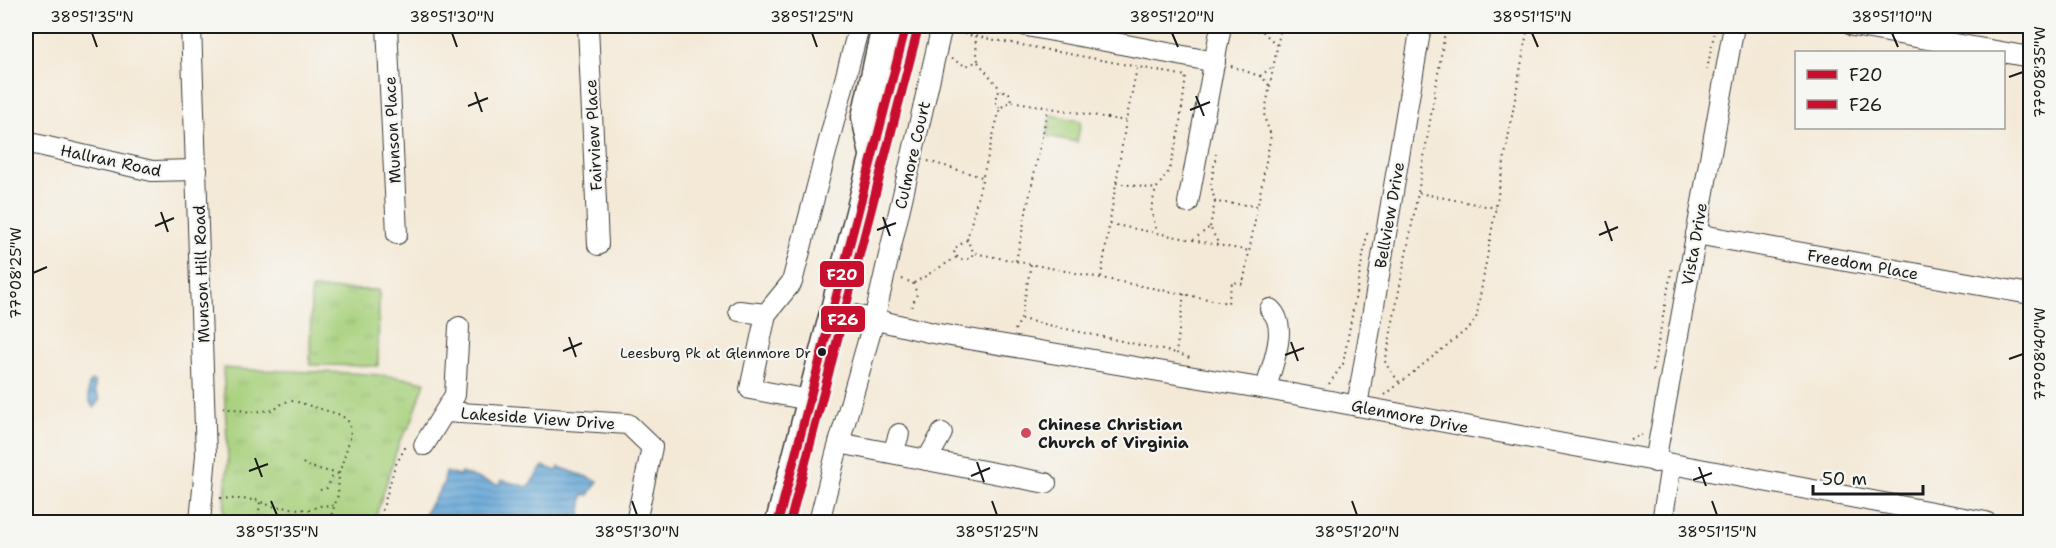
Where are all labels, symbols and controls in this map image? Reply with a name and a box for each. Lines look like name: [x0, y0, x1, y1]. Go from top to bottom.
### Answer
text: 38°51'35"N: [50, 7, 134, 27]
text: 38°51'30"N: [410, 7, 495, 27]
text: 38°51'25"N: [770, 7, 854, 27]
text: 38°51'20"N: [1130, 7, 1214, 27]
text: 38°51'15"N: [1492, 7, 1572, 27]
text: 38°51'10"N: [1851, 7, 1933, 27]
text: 77°08'35"W: [2030, 26, 2050, 118]
legend: [1795, 51, 2005, 129]
text: F20: [1849, 63, 1883, 87]
street label: Munson Place: [379, 76, 406, 184]
street label: Fairview Place: [580, 79, 607, 191]
text: F26: [1849, 93, 1882, 117]
street label: Culmore Court: [890, 99, 935, 211]
street label: Hallran Road: [59, 140, 163, 181]
street label: Bellview Drive: [1370, 160, 1409, 270]
street label: Vista Drive: [1677, 201, 1712, 287]
street label: Munson Hill Road: [189, 205, 214, 343]
text: 77°08'25"W: [6, 227, 26, 319]
street label: Freedom Place: [1806, 244, 1920, 285]
line badge: F20: [819, 260, 865, 288]
text: F20: [827, 264, 857, 285]
line badge: F26: [820, 305, 866, 333]
text: 77°08'40"W: [2030, 307, 2050, 401]
text: F26: [827, 309, 859, 330]
place label: Leesburg Pk at Glenmore Dr: [620, 344, 811, 362]
marker: Leesburg Pk at Glenmore Dr: [816, 346, 828, 358]
street label: Glenmore Drive: [1349, 395, 1470, 438]
street label: Lakeside View Drive: [460, 403, 616, 434]
place label: Chinese Christian Church of Virginia: [1038, 414, 1189, 453]
marker: Chinese Christian Church of Virginia: [1019, 426, 1033, 440]
scale bar: [1813, 458, 1922, 496]
text: 50 m: [1822, 467, 1867, 491]
text: 38°51'35"N: [235, 522, 319, 542]
text: 38°51'30"N: [595, 522, 680, 542]
text: 38°51'25"N: [955, 522, 1039, 542]
text: 38°51'20"N: [1315, 522, 1399, 542]
text: 38°51'15"N: [1677, 522, 1757, 542]

